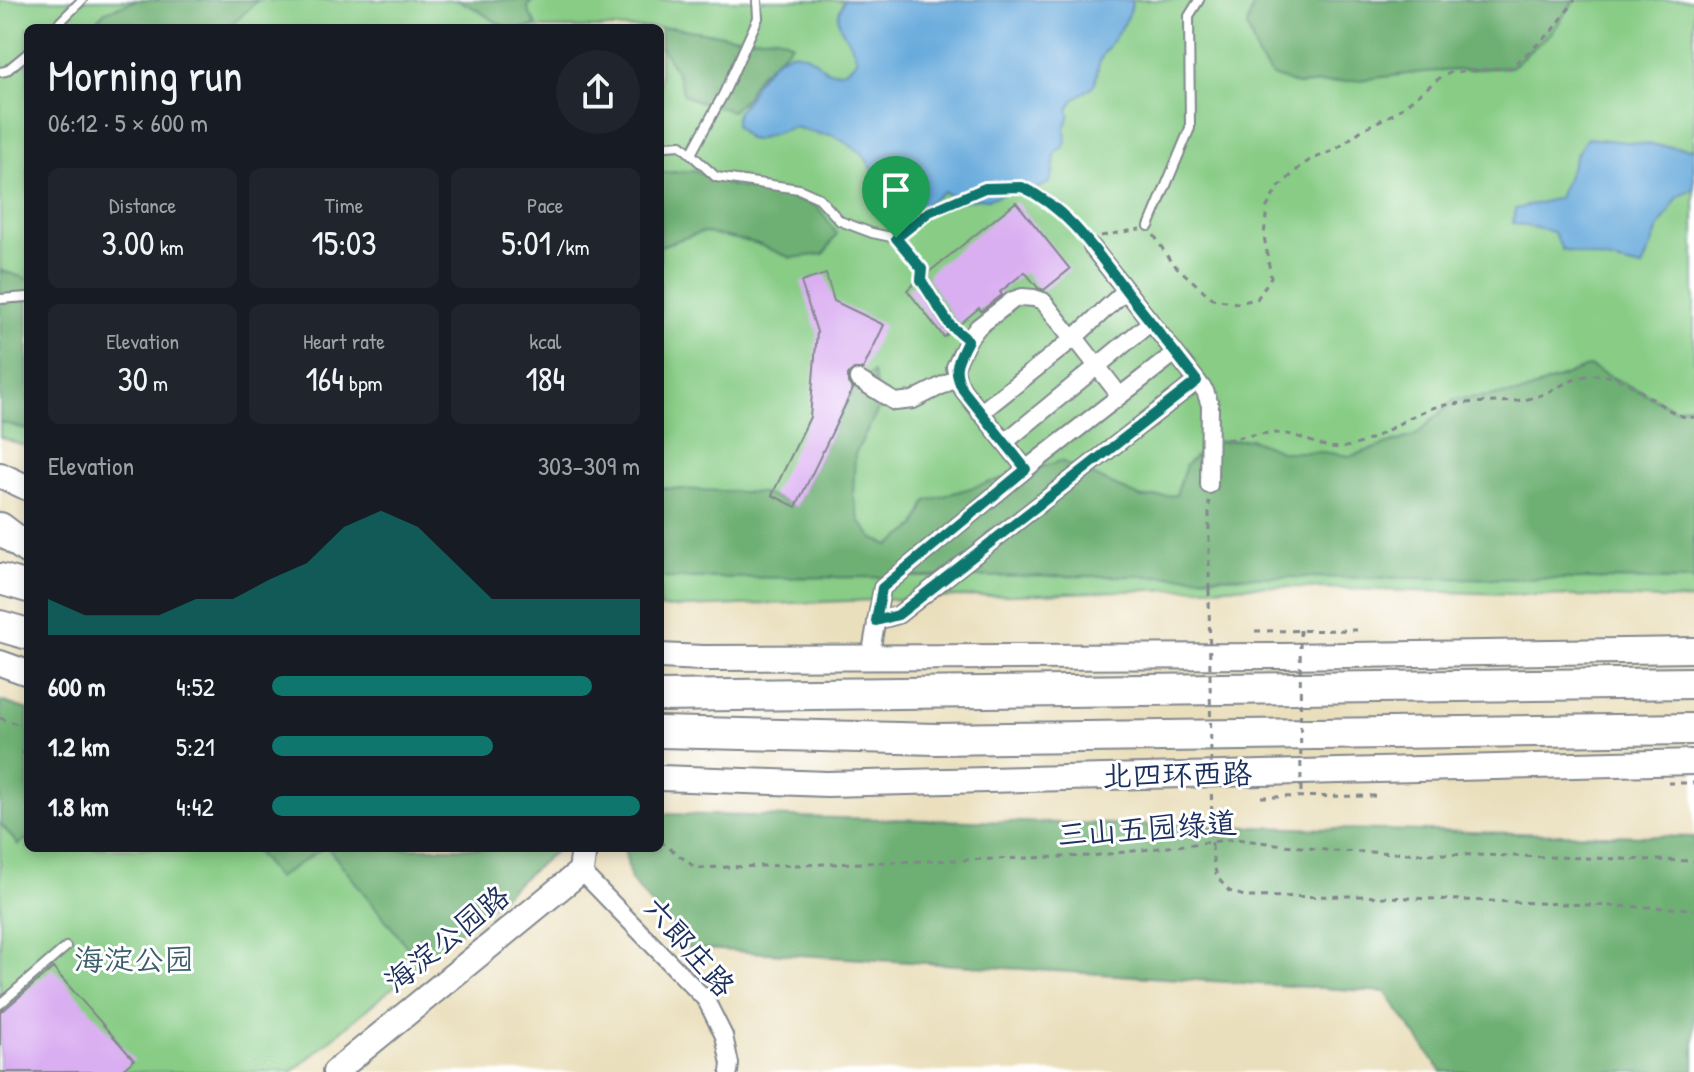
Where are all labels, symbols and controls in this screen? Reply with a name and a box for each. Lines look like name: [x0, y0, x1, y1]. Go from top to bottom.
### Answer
text: Morning run: [48, 45, 243, 105]
button: share: [556, 50, 640, 134]
text: 06:12 · 5 × 600 m: [48, 105, 208, 140]
pin: [862, 156, 930, 238]
icon: arrive: [874, 168, 918, 212]
text: Distance: [109, 190, 176, 220]
text: Time: [325, 190, 363, 220]
text: Pace: [527, 190, 564, 220]
text: 3.00: [102, 220, 155, 266]
text: 15:03: [311, 220, 377, 266]
text: 5:01: [501, 220, 551, 266]
text: km: [155, 232, 184, 262]
text: /km: [551, 232, 589, 262]
text: Elevation: [106, 326, 179, 356]
text: Heart rate: [303, 326, 385, 356]
text: kcal: [529, 326, 561, 356]
text: 30: [117, 356, 148, 402]
text: 164: [305, 356, 344, 402]
text: 184: [525, 356, 565, 402]
text: m: [148, 368, 168, 398]
text: bpm: [344, 368, 383, 398]
text: Elevation: [48, 448, 134, 483]
text: 303–309 m: [538, 448, 640, 483]
text: 600 m: [48, 669, 105, 704]
text: 4:52: [176, 669, 215, 704]
text: 1.2 km: [48, 729, 110, 764]
text: 5:21: [176, 729, 215, 764]
street label: 北四环西路: [1102, 753, 1252, 795]
text: 1.8 km: [48, 789, 109, 824]
text: 4:42: [176, 789, 214, 824]
street label: 三山五园绿道: [1056, 802, 1238, 854]
street label: 海淀公园路: [375, 875, 517, 1001]
street label: 六郎庄路: [635, 888, 744, 1005]
park label: 海淀公园: [74, 939, 194, 979]

